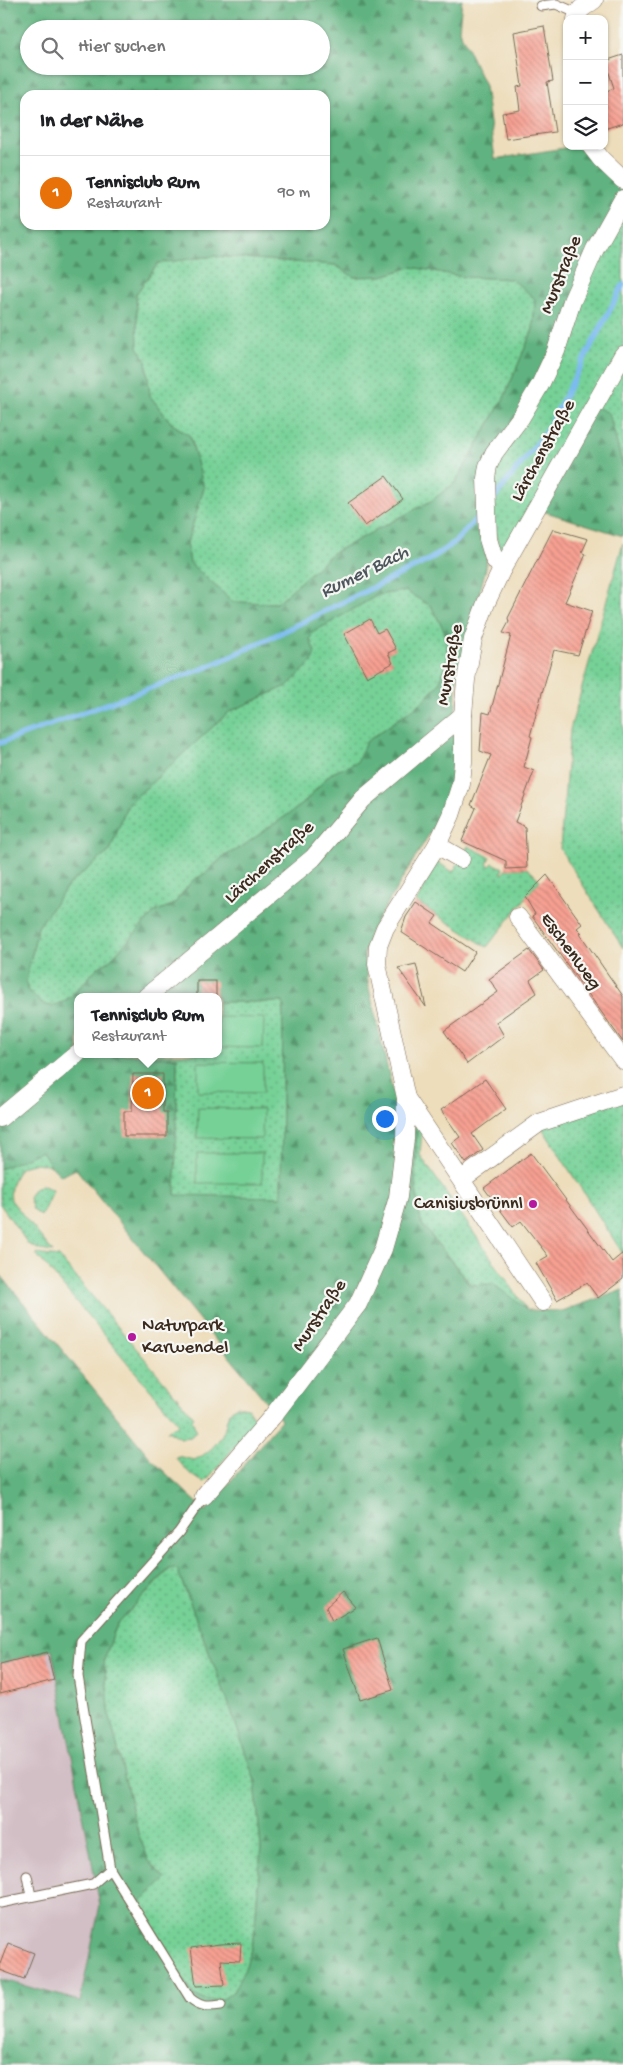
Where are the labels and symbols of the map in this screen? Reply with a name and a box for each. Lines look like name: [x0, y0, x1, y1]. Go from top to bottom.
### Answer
street label: Murstraße: [536, 232, 588, 317]
street label: Lärchenstraße: [507, 396, 582, 506]
water label: Rumer Bach: [317, 542, 413, 604]
street label: Murstraße: [433, 622, 469, 707]
street label: Lärchenstraße: [220, 816, 320, 909]
street label: Eschenweg: [534, 909, 606, 995]
pin: 1: [132, 1074, 164, 1112]
your location: [372, 1106, 398, 1132]
place label: Canisiusbrünnl: [414, 1193, 523, 1216]
marker: Canisiusbrünnl: [527, 1198, 539, 1210]
street label: Murstraße: [287, 1275, 353, 1357]
place label: Naturpark Karwendel: [142, 1315, 228, 1360]
marker: Naturpark Karwendel: [126, 1331, 138, 1343]

